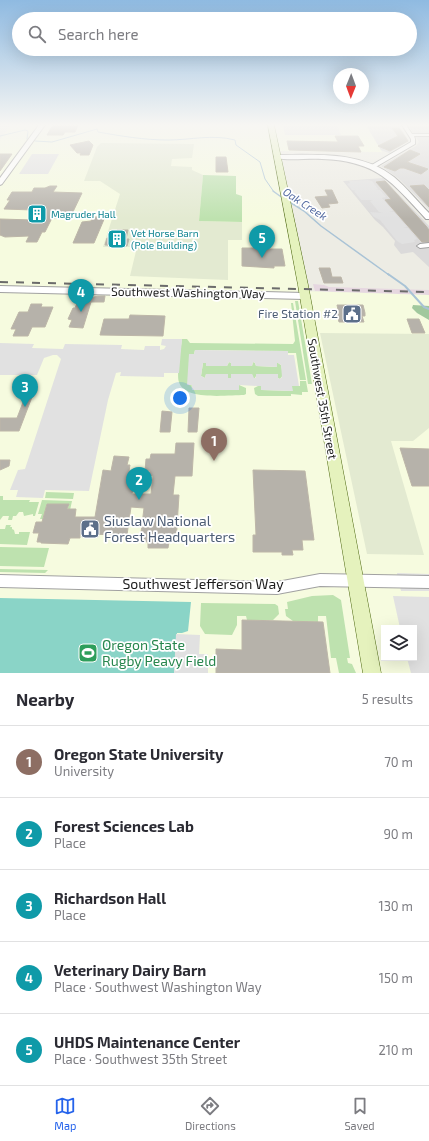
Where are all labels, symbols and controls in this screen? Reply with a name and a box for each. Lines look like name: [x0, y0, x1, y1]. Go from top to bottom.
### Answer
search box: [12, 12, 417, 56]
icon: search: [26, 23, 48, 45]
text: Search here: [58, 25, 139, 43]
north arrow: [333, 68, 369, 104]
water label: Oak Creek: [281, 185, 330, 223]
building icon: Magruder Hall: [26, 203, 48, 225]
place label: Magruder Hall: [51, 208, 116, 220]
pin: 5: [249, 225, 275, 258]
place label: Vet Horse Barn (Pole Building): [131, 227, 199, 251]
building icon: Vet Horse Barn (Pole Building): [106, 228, 128, 250]
pin: 4: [68, 279, 94, 312]
street label: Southwest Washington Way: [111, 284, 266, 300]
public building icon: Fire Station #2: [341, 303, 363, 325]
place label: Fire Station #2: [258, 306, 338, 320]
street label: Southwest 35th Street: [305, 337, 341, 461]
pin: 3: [12, 374, 38, 407]
your location: [170, 388, 190, 408]
pin: 1: [201, 428, 227, 461]
pin: 2: [126, 467, 152, 500]
place label: Siuslaw National Forest Headquarters: [104, 512, 235, 545]
public building icon: Siuslaw National Forest Headquarters: [79, 518, 101, 540]
street label: Southwest Jefferson Way: [122, 575, 284, 592]
map controls: [381, 625, 417, 661]
button: layers: [381, 625, 417, 661]
place label: Oregon State Rugby Peavy Field: [102, 636, 216, 669]
sports icon: Oregon State Rugby Peavy Field: [77, 642, 99, 664]
text: Nearby: [16, 689, 74, 709]
text: 5 results: [362, 691, 413, 707]
text: Oregon State University: [54, 745, 224, 763]
text: 1: [26, 754, 32, 770]
text: 70 m: [384, 754, 413, 770]
text: University: [54, 763, 114, 779]
text: Forest Sciences Lab: [54, 817, 194, 835]
text: 2: [25, 826, 33, 842]
text: 90 m: [383, 826, 413, 842]
text: Place: [54, 835, 86, 851]
text: Richardson Hall: [54, 889, 166, 907]
text: 3: [25, 898, 33, 914]
text: 130 m: [378, 898, 413, 914]
text: Place: [54, 907, 86, 923]
text: Veterinary Dairy Barn: [54, 961, 206, 979]
text: 4: [25, 970, 33, 986]
text: 150 m: [379, 970, 413, 986]
text: Place · Southwest Washington Way: [54, 979, 262, 995]
text: UHDS Maintenance Center: [54, 1033, 240, 1051]
text: 5: [25, 1042, 33, 1058]
text: 210 m: [378, 1042, 413, 1058]
text: Place · Southwest 35th Street: [54, 1051, 227, 1067]
tab: Map: [54, 1095, 76, 1132]
tab: Directions: [185, 1095, 236, 1132]
tab: Saved: [344, 1095, 375, 1132]

